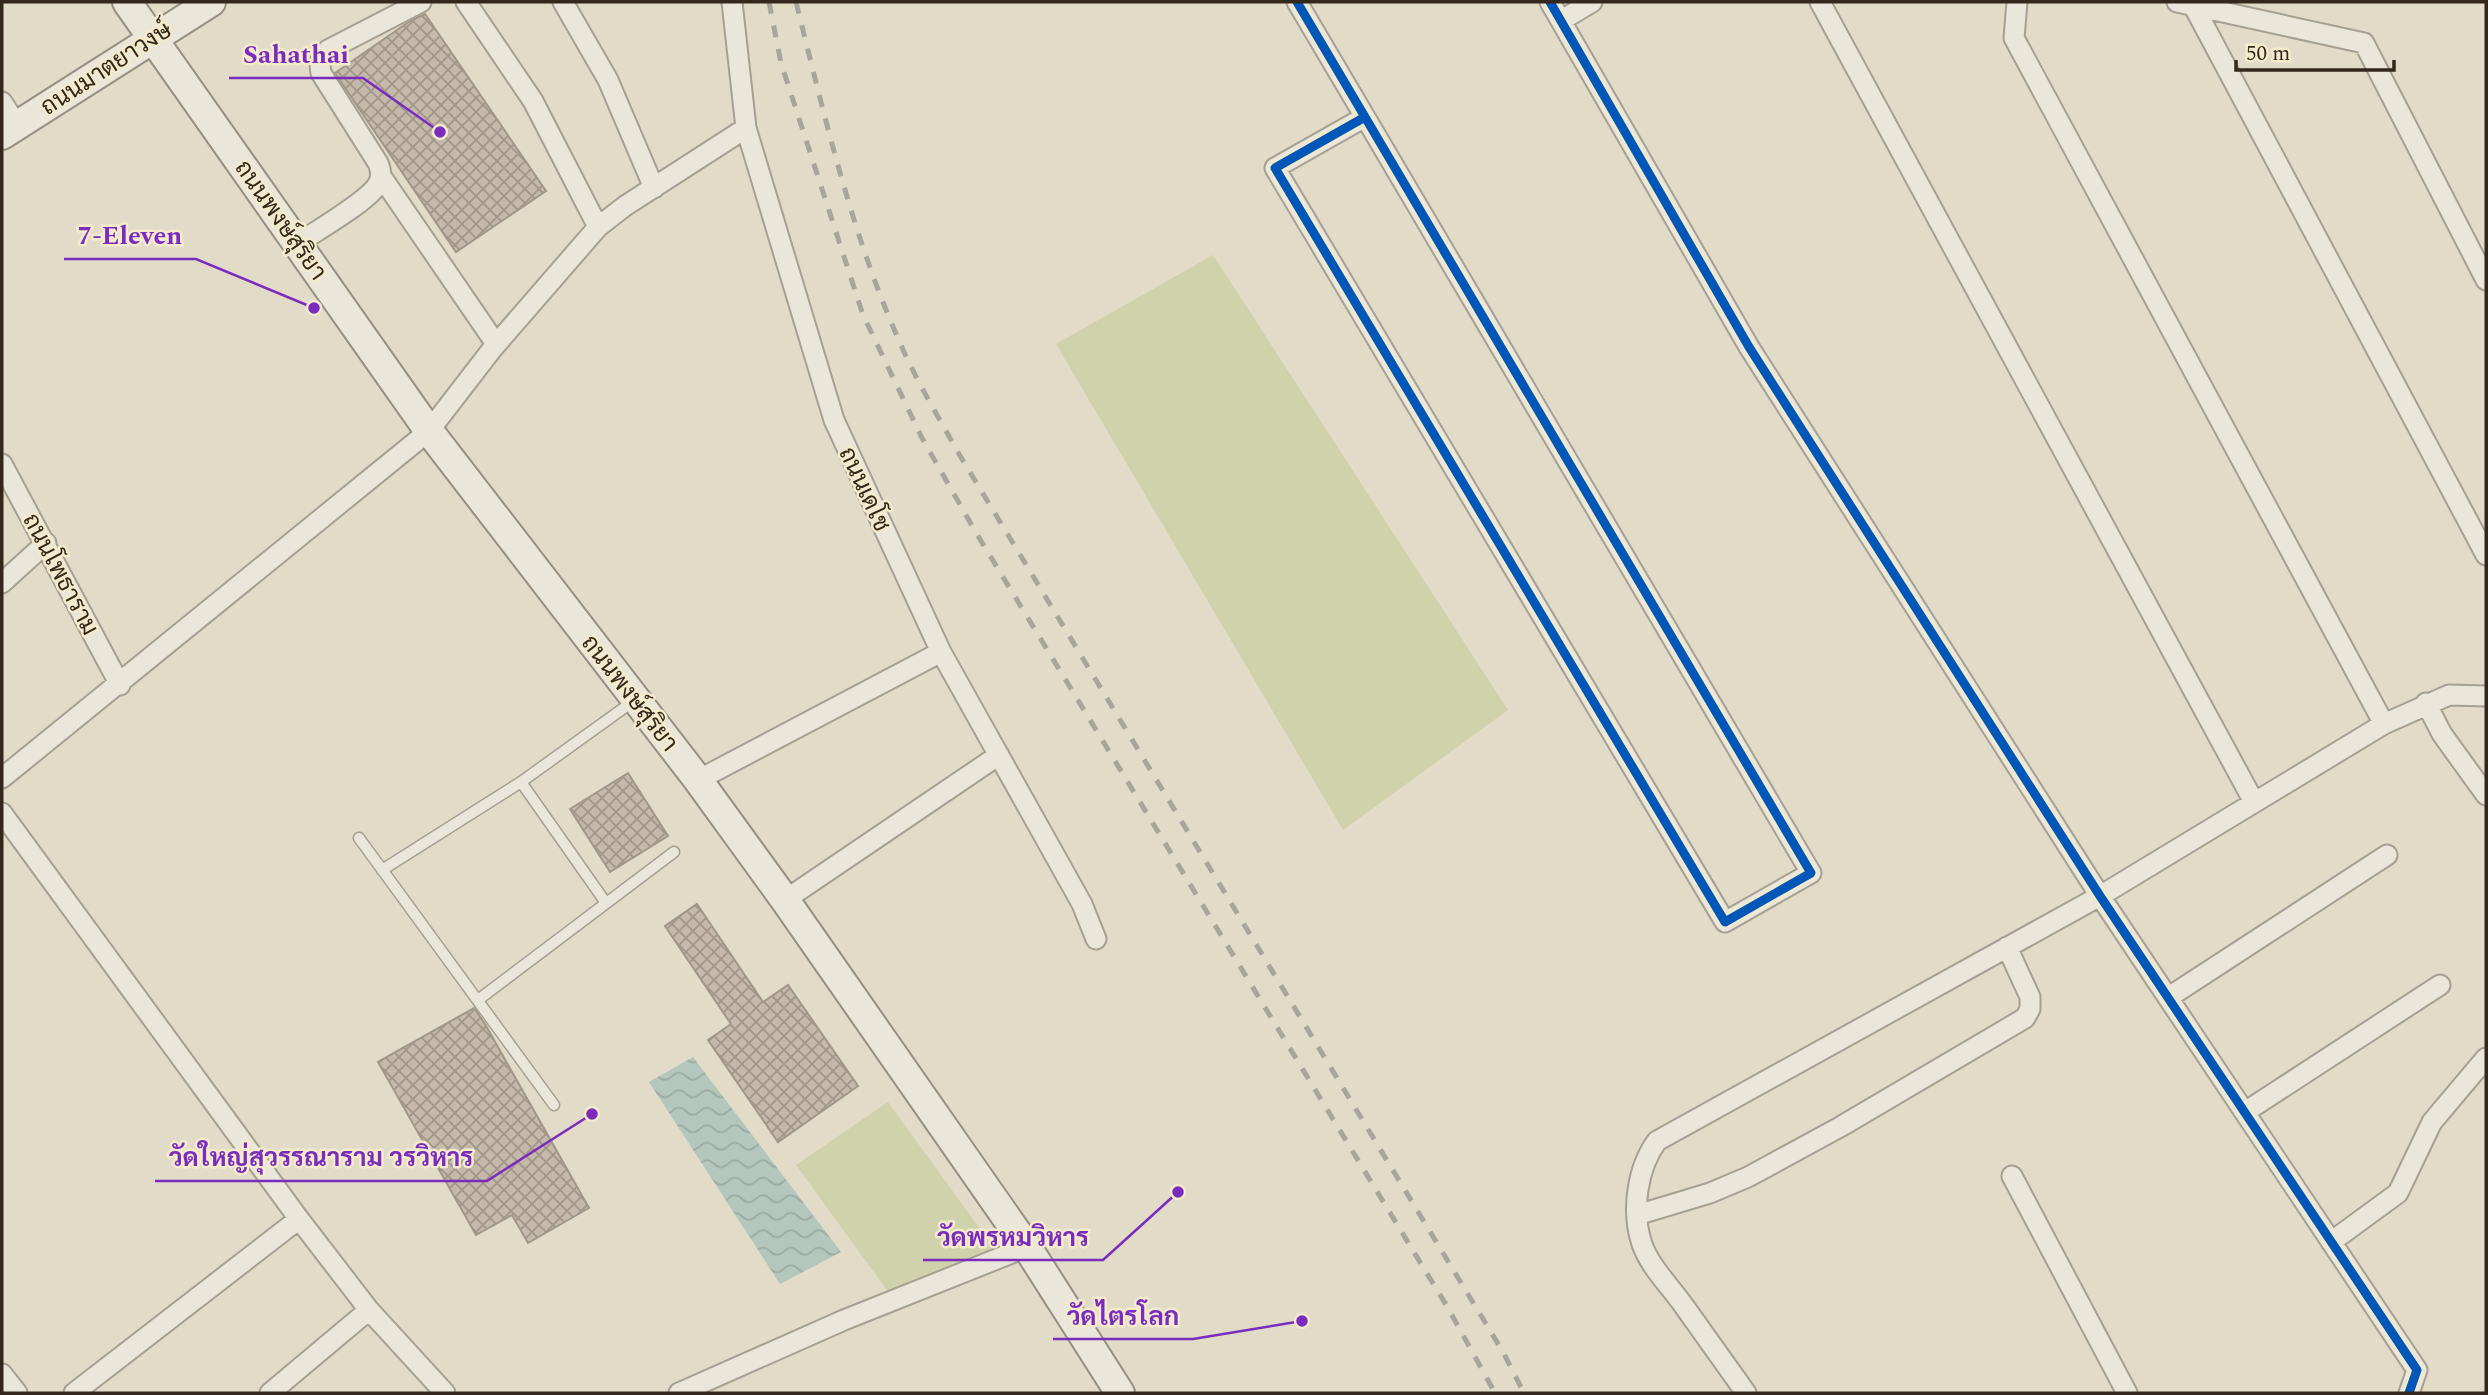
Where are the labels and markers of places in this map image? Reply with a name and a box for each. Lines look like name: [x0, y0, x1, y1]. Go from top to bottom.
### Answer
callout: Sahathai: [229, 31, 363, 78]
callout: 7-Eleven: [64, 212, 196, 259]
callout: วัดใหญ่สุวรรณาราม วรวิหาร: [155, 1134, 487, 1181]
callout: วัดพรหมวิหาร: [923, 1213, 1103, 1260]
callout: วัดไตรโลก: [1053, 1292, 1193, 1339]

